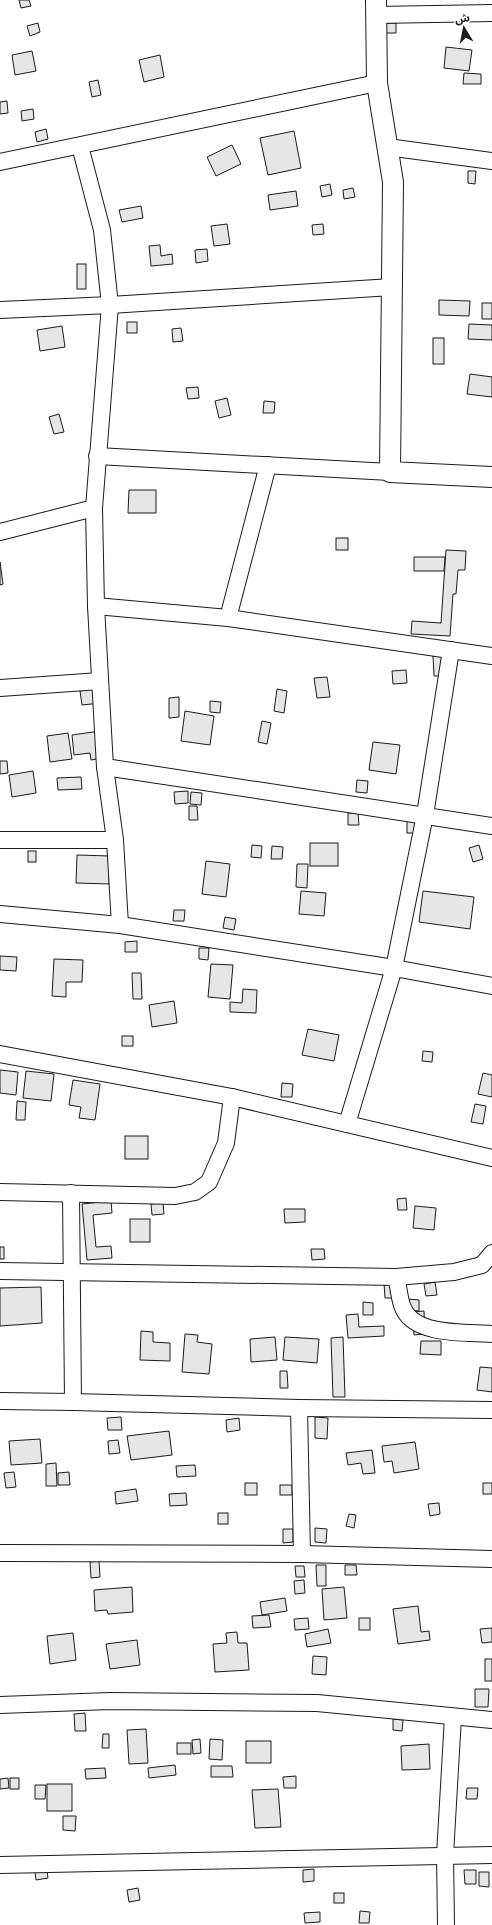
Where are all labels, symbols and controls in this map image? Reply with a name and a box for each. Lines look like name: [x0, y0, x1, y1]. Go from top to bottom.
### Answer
north arrow: [444, 8, 484, 48]
text: ش: [453, 9, 471, 26]

